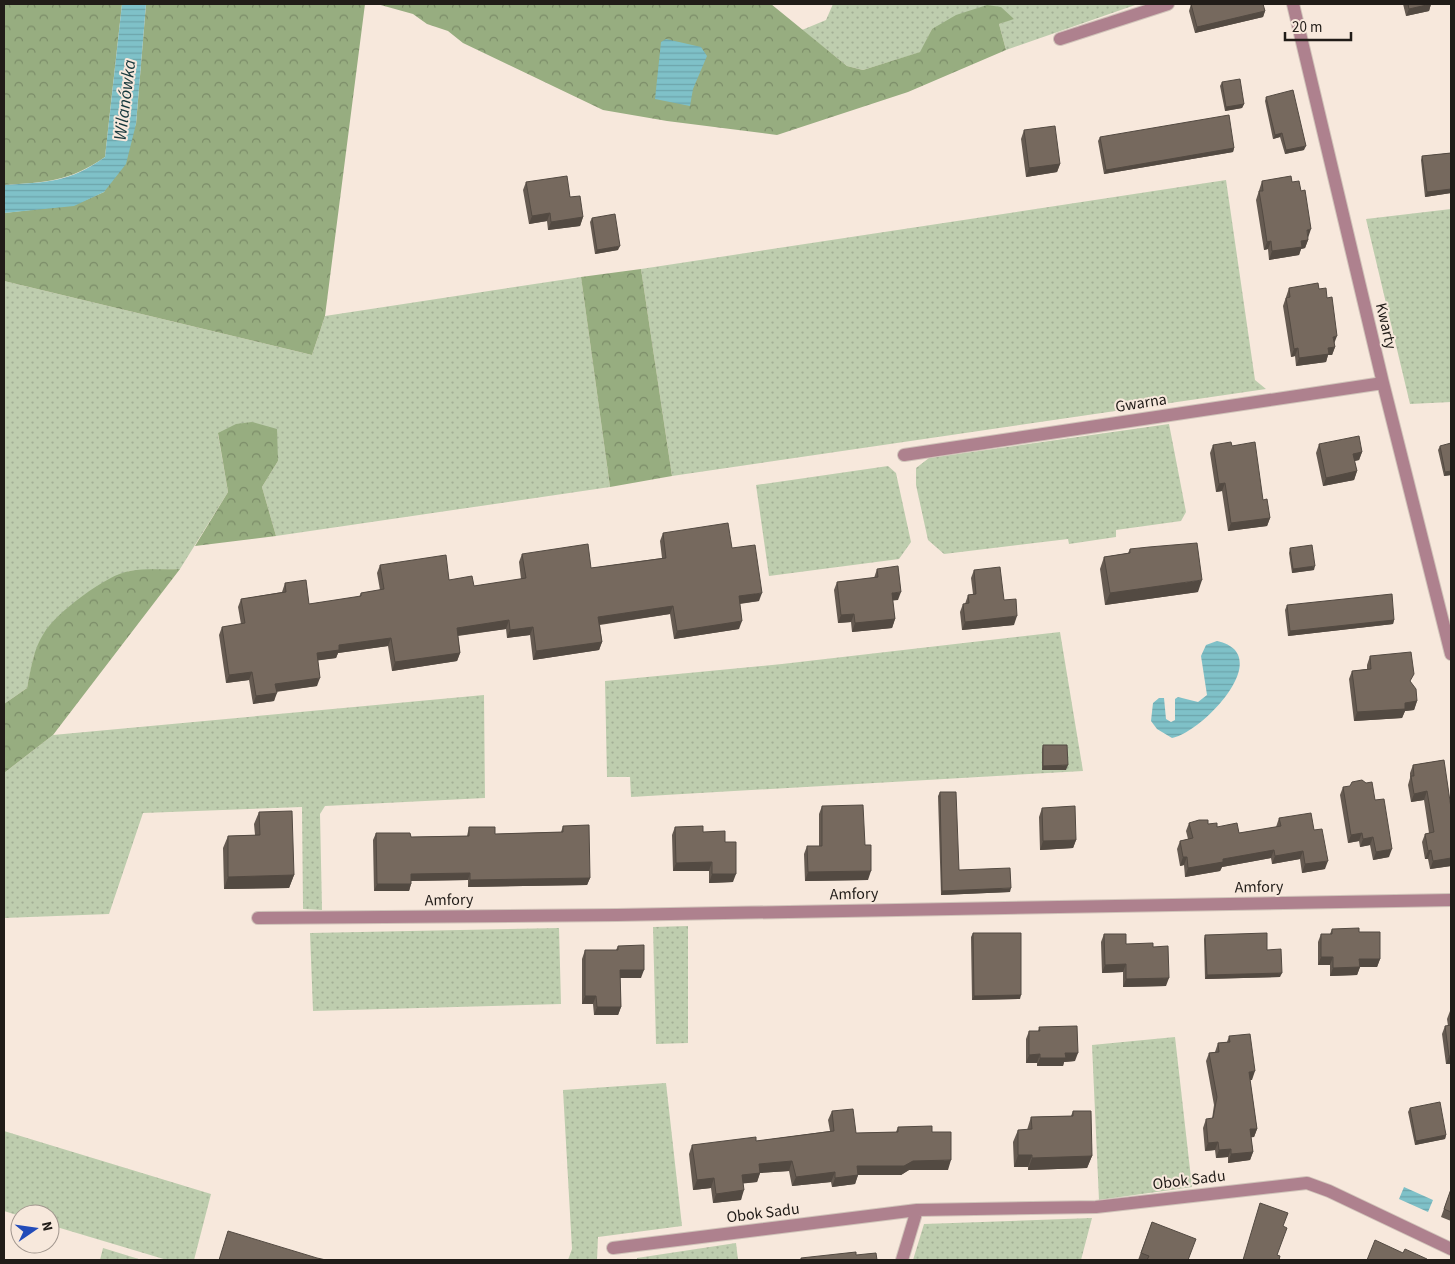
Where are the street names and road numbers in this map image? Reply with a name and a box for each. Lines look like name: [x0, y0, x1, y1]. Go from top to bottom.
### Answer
street label: Kwarty: [1370, 301, 1402, 352]
street label: Gwarna: [1114, 388, 1168, 418]
street label: Amfory: [1235, 876, 1284, 898]
street label: Amfory: [830, 883, 879, 905]
street label: Amfory: [425, 889, 474, 911]
street label: Obok Sadu: [1151, 1165, 1227, 1195]
street label: Obok Sadu: [725, 1198, 801, 1228]

